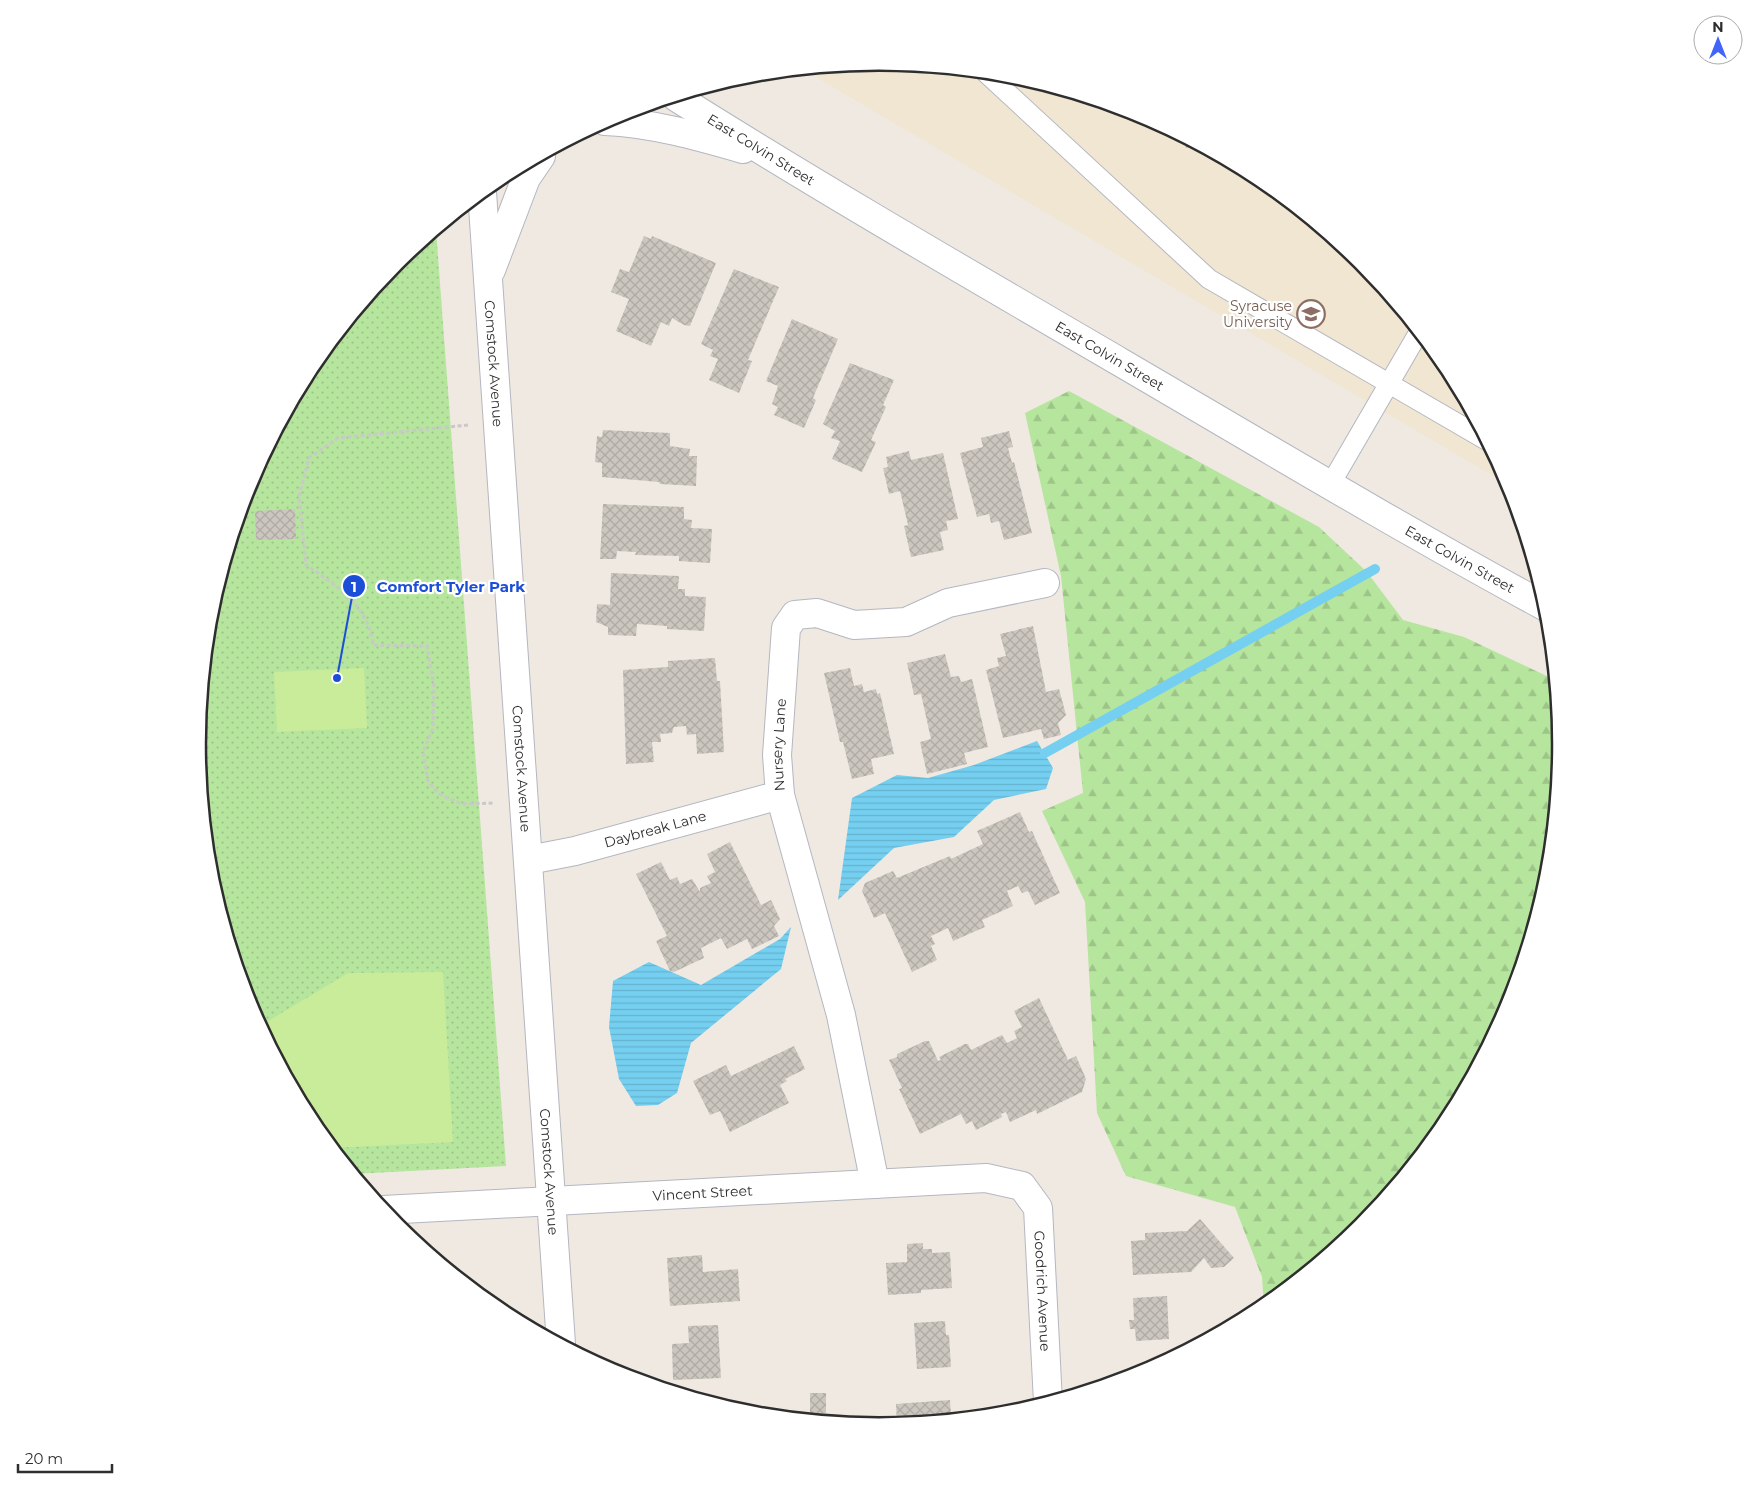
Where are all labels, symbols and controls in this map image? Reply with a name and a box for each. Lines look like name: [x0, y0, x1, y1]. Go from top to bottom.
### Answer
north arrow: [1693, 15, 1743, 65]
text: N: [1712, 18, 1724, 36]
street label: East Colvin Street: [704, 110, 818, 189]
place label: Syracuse University: [1223, 297, 1292, 331]
school or university icon: Syracuse University: [1296, 299, 1326, 329]
street label: Comstock Avenue: [480, 300, 507, 428]
street label: East Colvin Street: [1052, 317, 1167, 395]
street label: East Colvin Street: [1402, 521, 1518, 597]
callout: Comfort Tyler Park: [342, 571, 535, 601]
text: 1: [351, 577, 357, 596]
text: Comfort Tyler Park: [377, 577, 525, 596]
street label: Nursery Lane: [768, 698, 790, 792]
street label: Comstock Avenue: [508, 705, 535, 833]
street label: Daybreak Lane: [602, 807, 708, 852]
street label: Comstock Avenue: [536, 1108, 563, 1236]
street label: Vincent Street: [652, 1181, 753, 1205]
street label: Goodrich Avenue: [1030, 1230, 1054, 1352]
scale bar: [18, 1442, 111, 1474]
text: 20 m: [25, 1449, 63, 1468]

